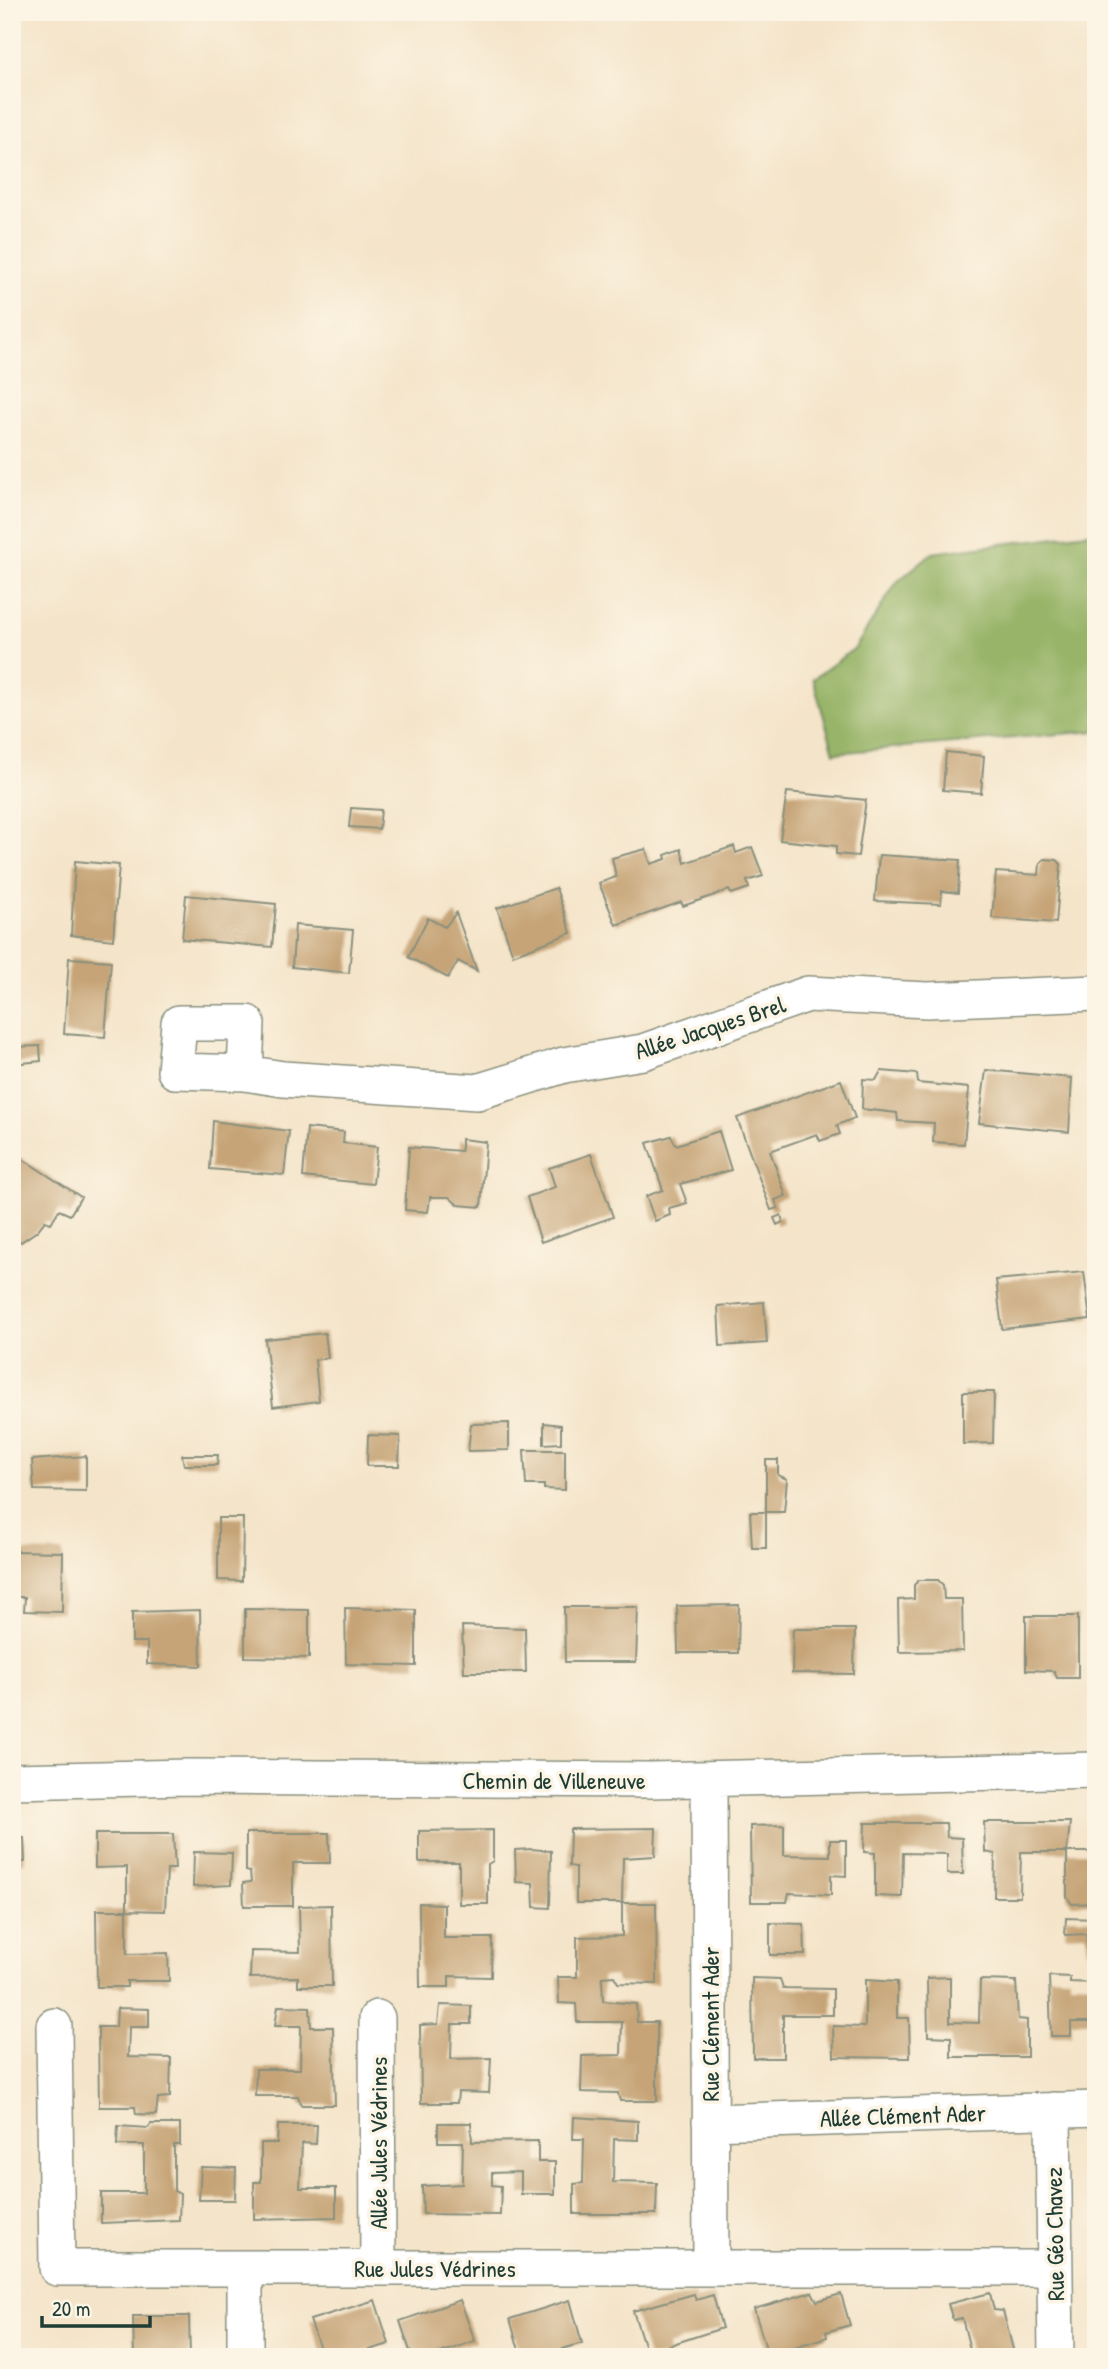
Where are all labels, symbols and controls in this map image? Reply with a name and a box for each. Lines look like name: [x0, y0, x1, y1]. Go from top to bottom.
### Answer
street label: Allée Jacques Brel: [631, 987, 790, 1066]
street label: Chemin de Villeneuve: [462, 1764, 646, 1796]
street label: Rue Clément Ader: [694, 1946, 726, 2102]
street label: Allée Jules Védrines: [362, 2057, 394, 2229]
street label: Allée Clément Ader: [819, 2096, 987, 2134]
street label: Rue Géo Chavez: [1037, 2167, 1071, 2301]
street label: Rue Jules Védrines: [354, 2252, 516, 2284]
scale bar: [42, 2285, 150, 2329]
text: 20 m: [52, 2294, 90, 2323]

